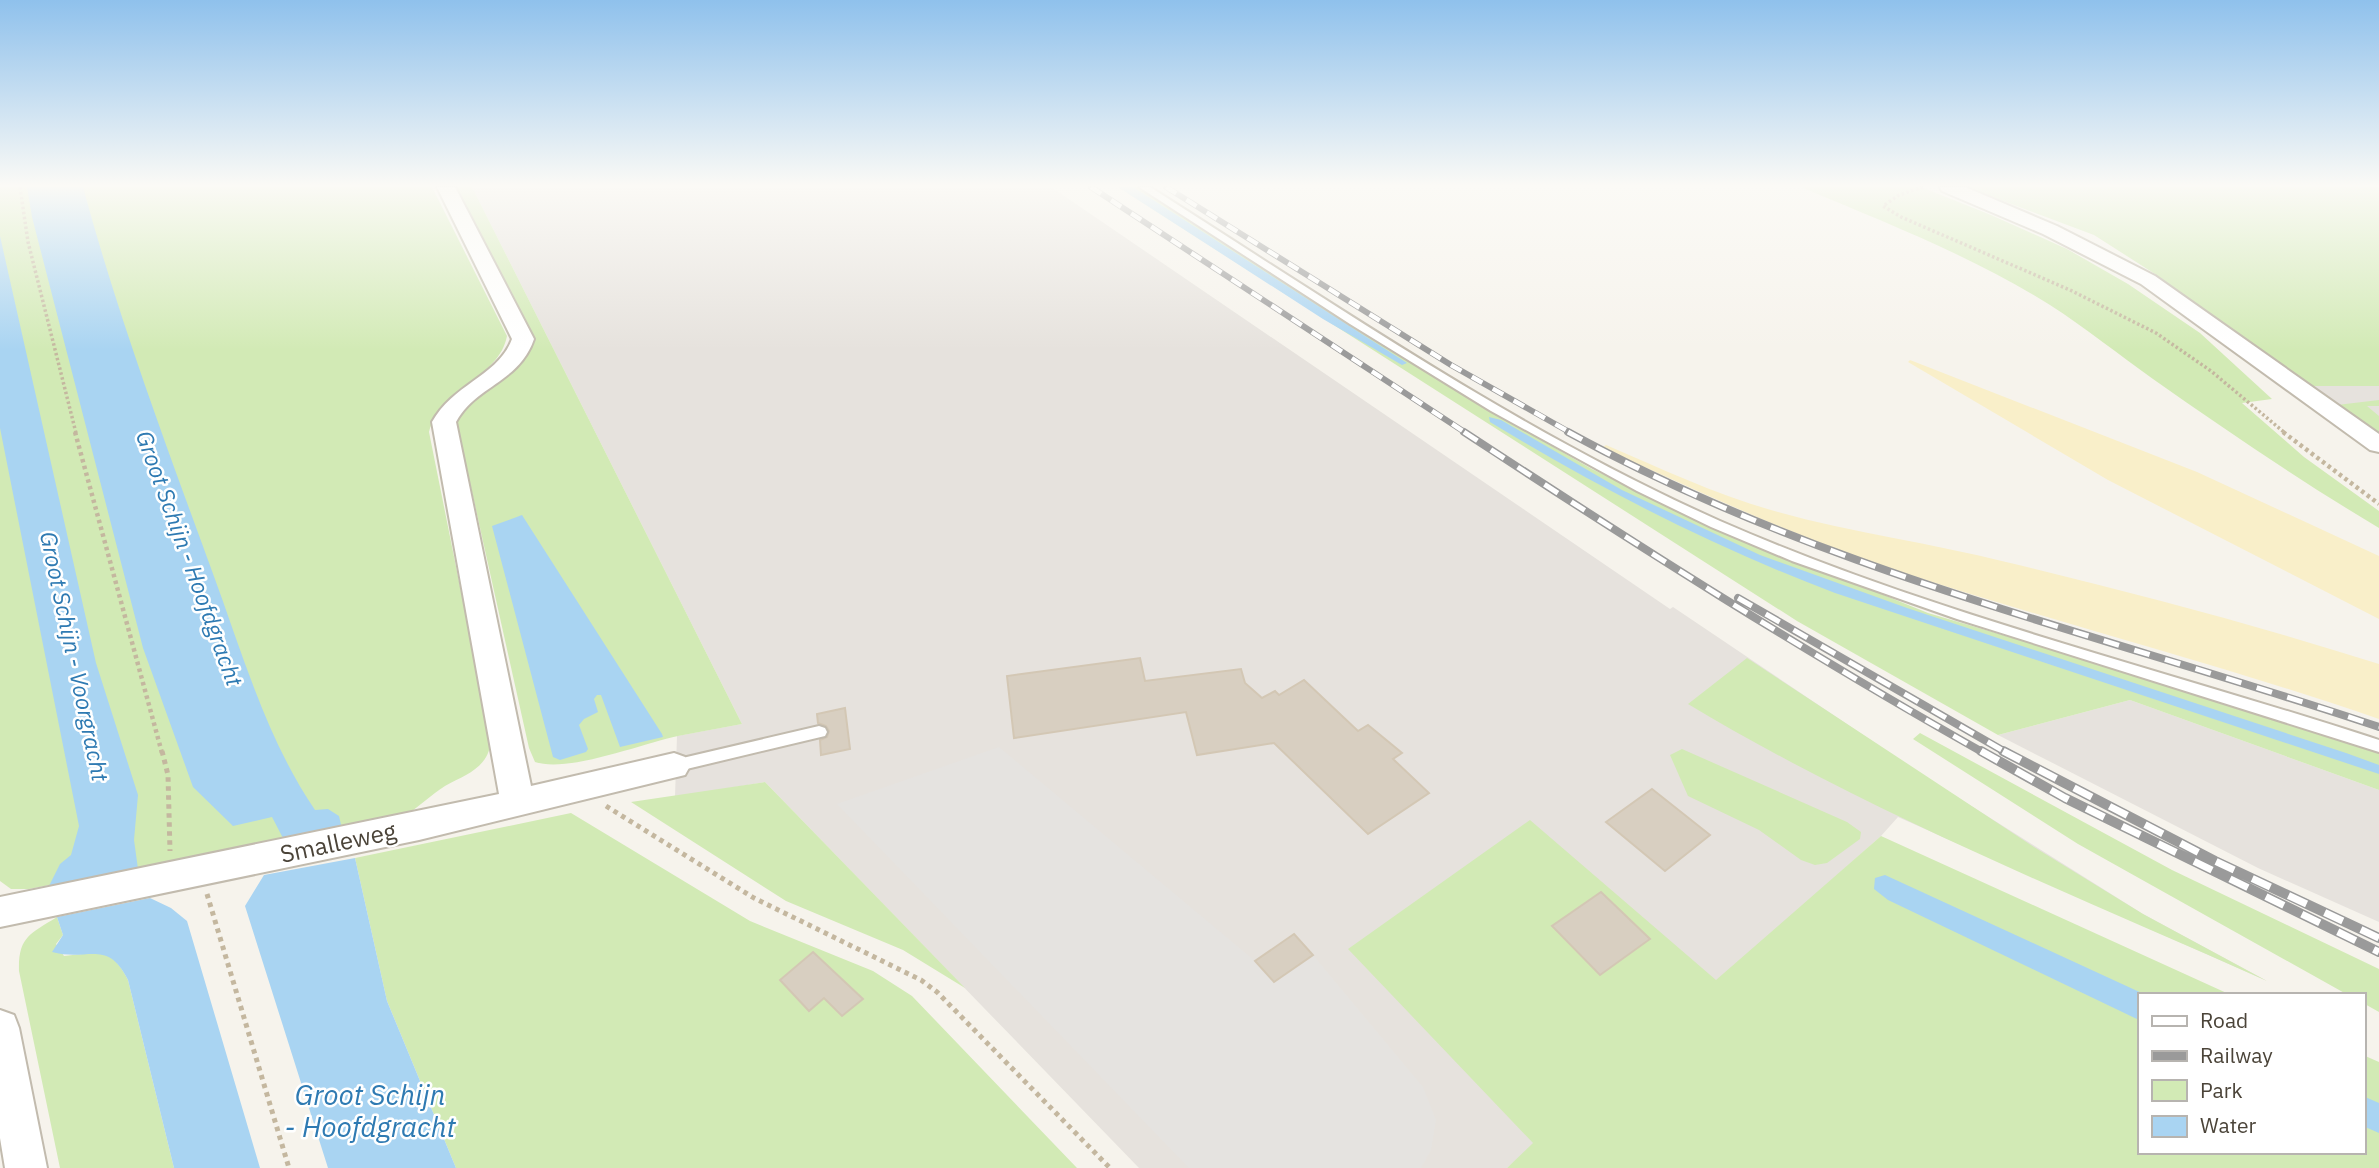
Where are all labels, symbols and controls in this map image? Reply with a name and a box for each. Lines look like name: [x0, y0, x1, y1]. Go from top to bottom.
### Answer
water label: Groot Schijn - Hoofdgracht: [130, 426, 250, 690]
water label: Groot Schijn - Voorgracht: [34, 528, 116, 784]
street label: Smalleweg: [277, 814, 399, 870]
legend: [2138, 993, 2365, 1154]
text: Road: [2200, 1006, 2248, 1034]
text: Railway: [2200, 1041, 2273, 1069]
water label: Groot Schijn - Hoofdgracht: [285, 1076, 456, 1145]
text: Park: [2200, 1076, 2243, 1104]
text: Water: [2200, 1111, 2257, 1139]

